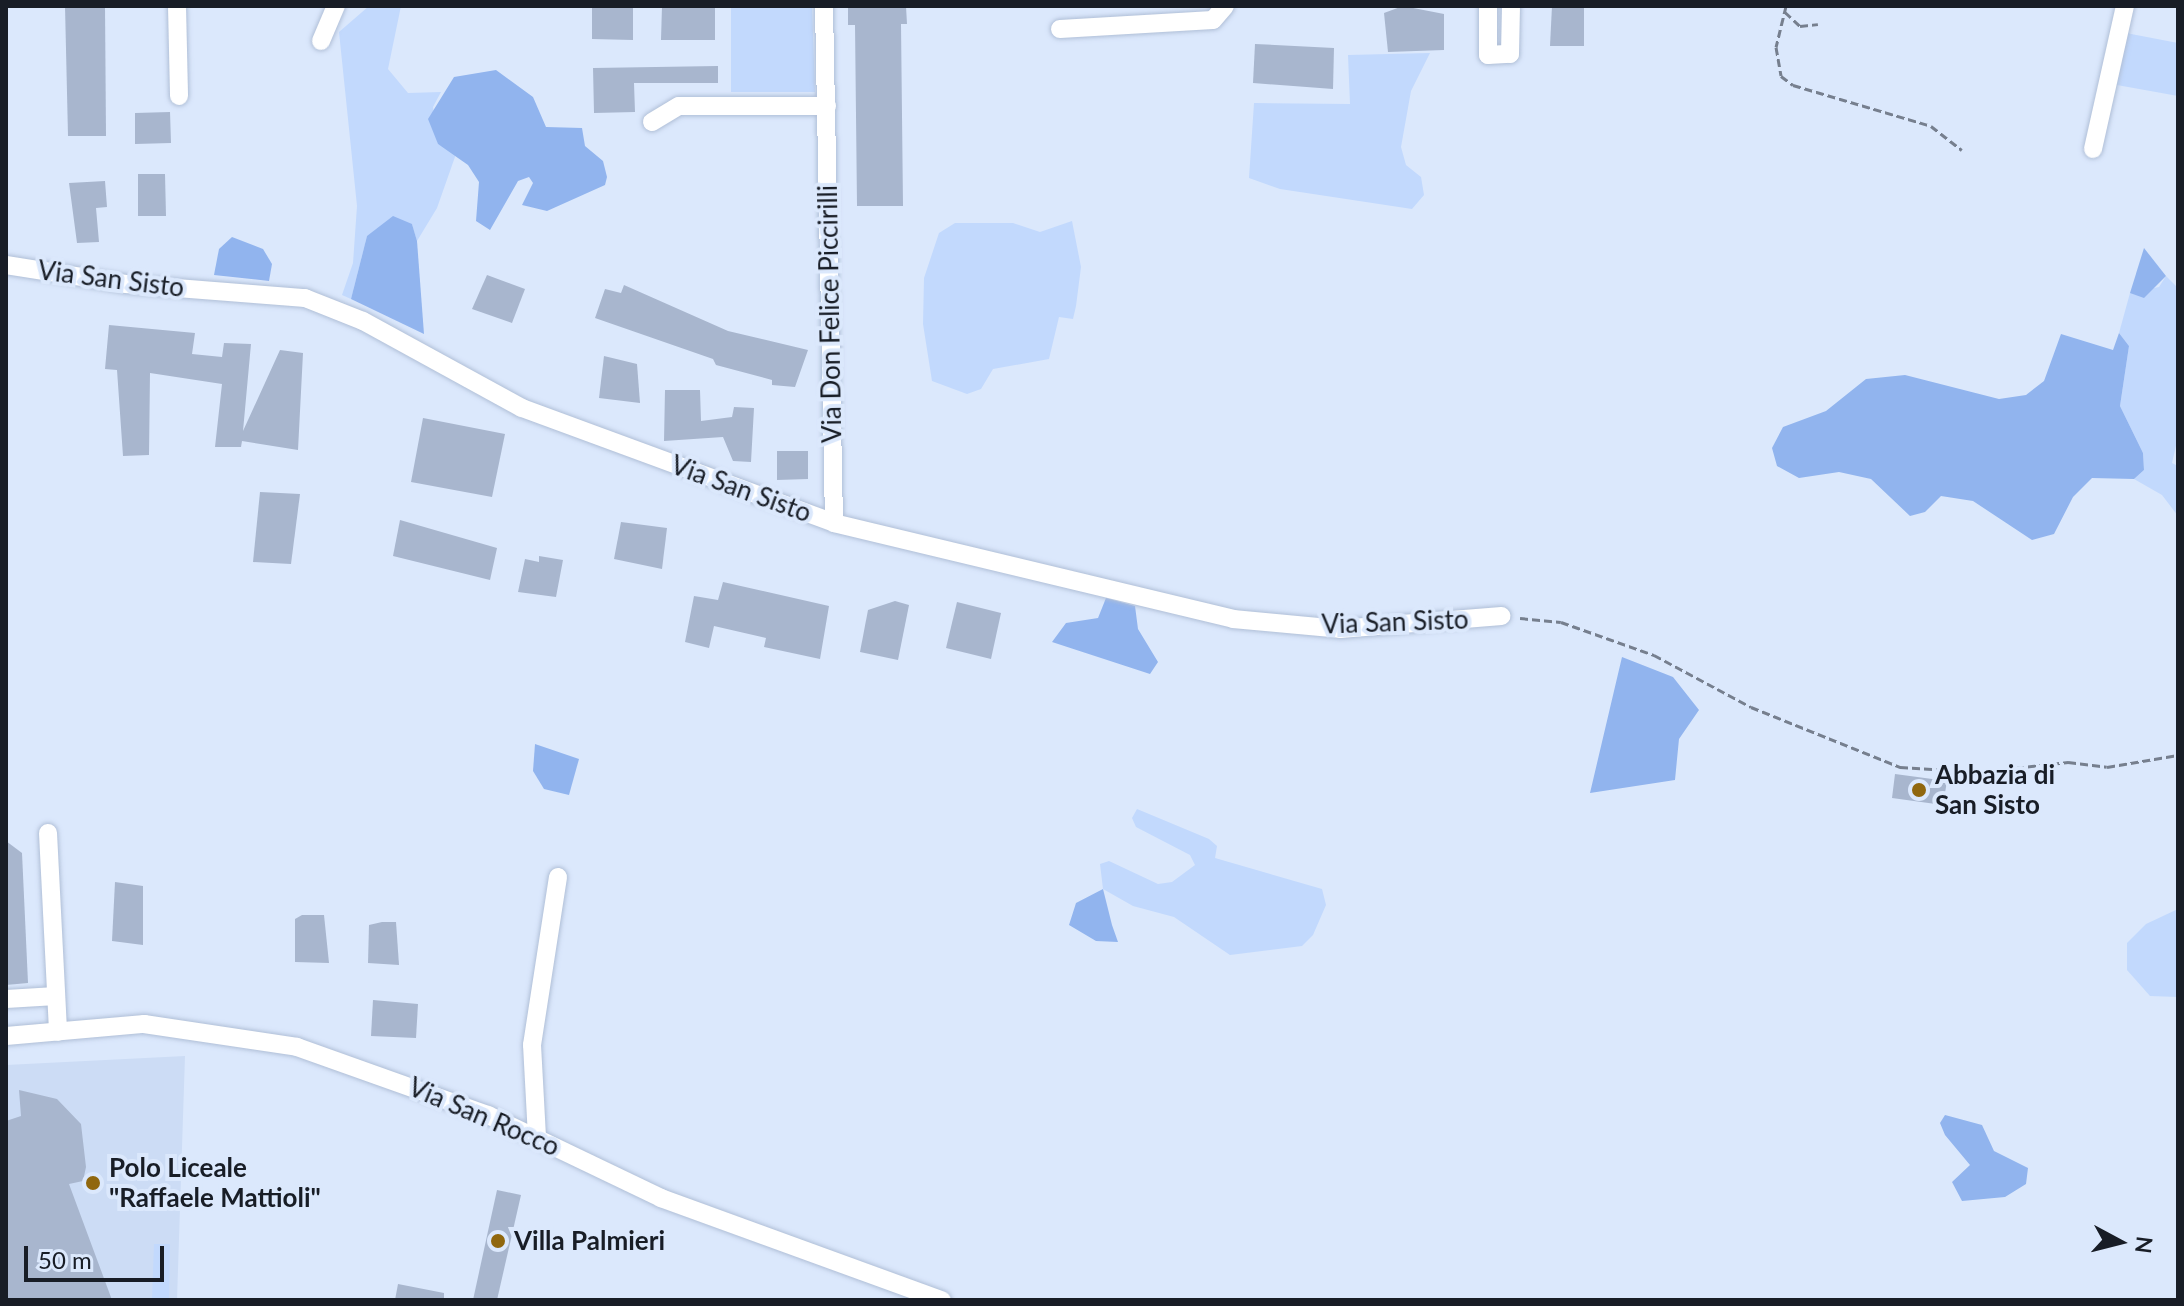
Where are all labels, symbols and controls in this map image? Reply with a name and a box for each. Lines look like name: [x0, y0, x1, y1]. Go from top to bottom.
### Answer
street label: Via Don Felice Piccirilli: [812, 185, 848, 443]
street label: Via San Sisto: [36, 255, 186, 303]
street label: Via San Sisto: [667, 449, 815, 529]
street label: Via San Sisto: [1321, 604, 1469, 640]
place label: Abbazia di San Sisto: [1935, 759, 2055, 820]
marker: Abbazia di San Sisto: [1910, 781, 1928, 799]
street label: Via San Rocco: [404, 1071, 564, 1163]
place label: Polo Liceale "Raffaele Mattioli": [109, 1152, 321, 1214]
marker: Polo Liceale "Raffaele Mattioli": [84, 1174, 102, 1192]
north arrow: [2080, 1202, 2160, 1282]
place label: Villa Palmieri: [514, 1225, 665, 1257]
scale bar: [28, 1230, 168, 1280]
marker: Villa Palmieri: [489, 1232, 507, 1250]
text: N: [2130, 1235, 2159, 1255]
text: 50 m: [38, 1245, 92, 1274]

